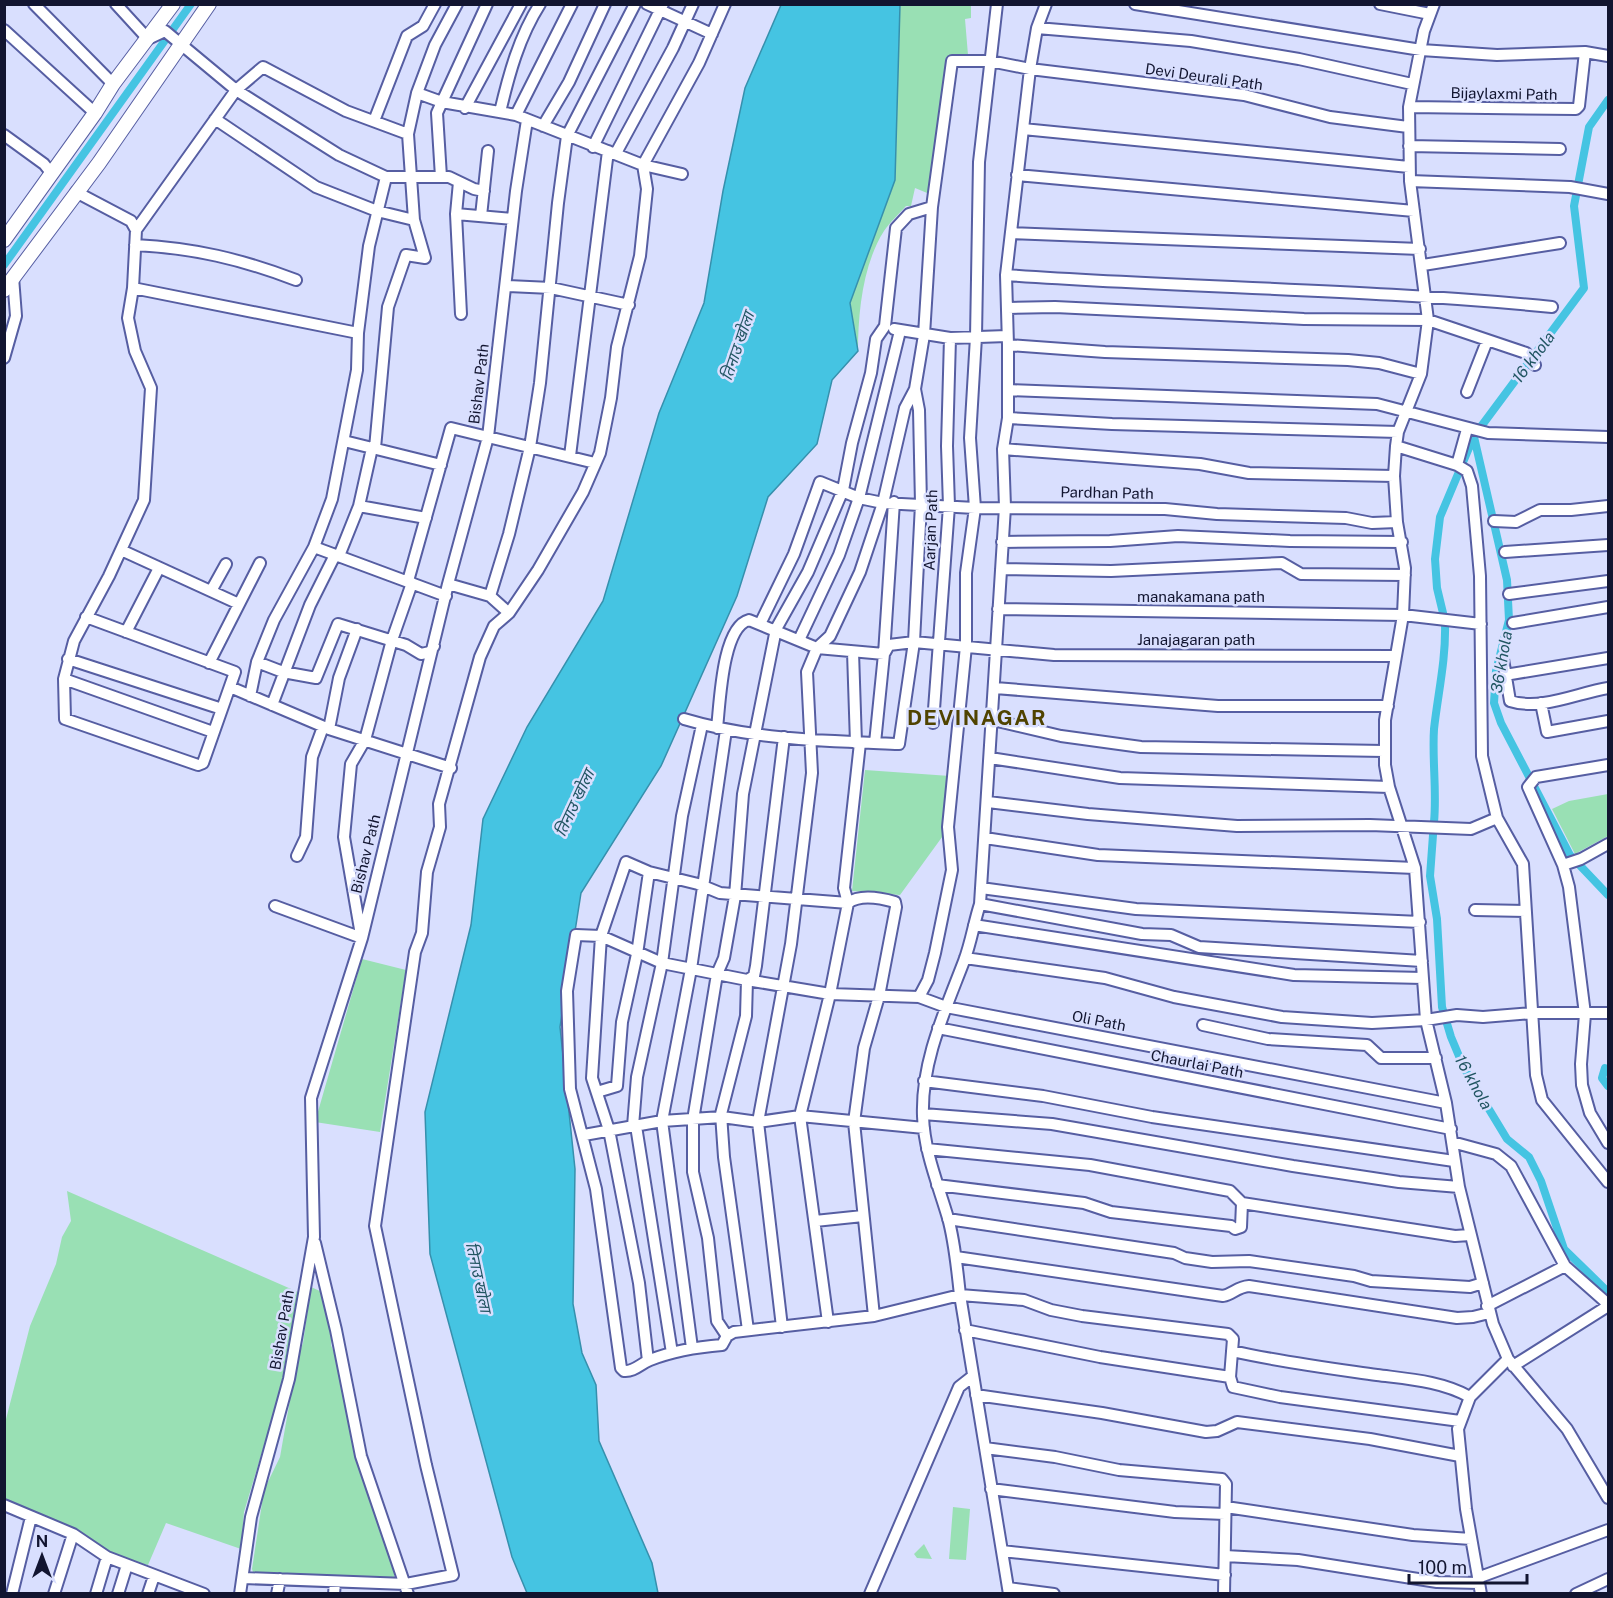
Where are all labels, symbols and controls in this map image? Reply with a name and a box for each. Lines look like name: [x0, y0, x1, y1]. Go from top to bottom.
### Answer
street label: Devi Deurali Path: [1144, 60, 1264, 93]
street label: Bijaylaxmi Path: [1450, 84, 1558, 103]
water label: तिनाउ खोला: [717, 307, 759, 383]
water label: 16 khola: [1508, 328, 1559, 387]
street label: Bishav Path: [465, 343, 492, 425]
street label: Pardhan Path: [1060, 483, 1154, 502]
street label: Aarjan Path: [921, 489, 940, 571]
street label: manakamana path: [1137, 588, 1265, 605]
water label: 36 khola: [1487, 630, 1516, 695]
street label: Janajagaran path: [1137, 631, 1255, 648]
district label: DEVINAGAR: [907, 705, 1047, 730]
water label: तिनाउ खोला: [551, 764, 599, 839]
street label: Bishav Path: [347, 813, 384, 895]
street label: Oli Path: [1071, 1007, 1128, 1034]
street label: Chaurlai Path: [1149, 1046, 1245, 1081]
water label: 16 khola: [1451, 1052, 1496, 1113]
water label: तिनाउ खोला: [462, 1240, 496, 1317]
street label: Bishav Path: [266, 1289, 297, 1371]
north arrow: [12, 1526, 72, 1586]
text: N: [36, 1532, 48, 1551]
scale bar: [1409, 1547, 1528, 1585]
text: 100 m: [1418, 1557, 1467, 1578]

